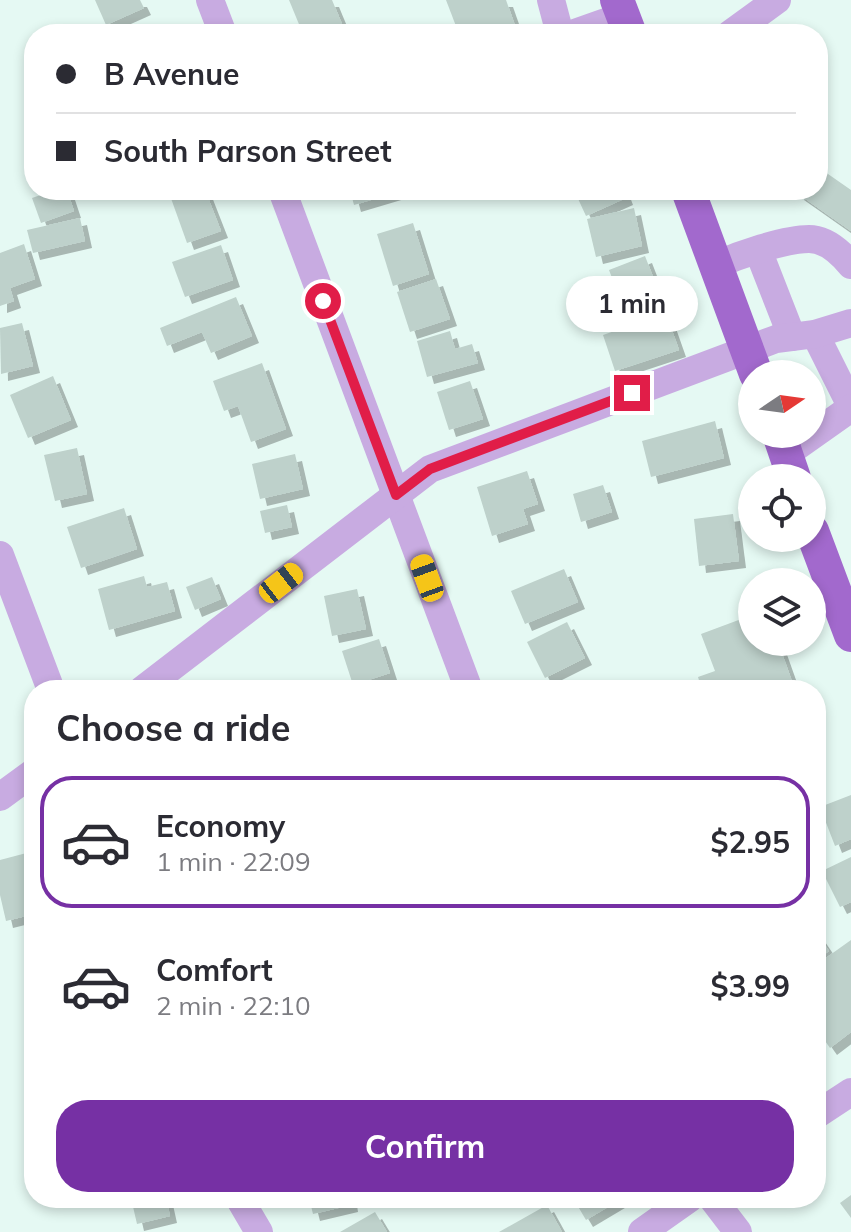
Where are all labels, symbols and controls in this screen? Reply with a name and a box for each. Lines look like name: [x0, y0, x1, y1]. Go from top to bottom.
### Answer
text: B Avenue: [104, 55, 239, 93]
text: South Parson Street: [104, 132, 392, 170]
callout: 1 min: [566, 277, 698, 333]
route start: [305, 283, 341, 319]
text: 1 min: [598, 287, 666, 320]
north arrow: [738, 360, 826, 448]
map controls: [738, 360, 826, 656]
route end: [614, 375, 650, 411]
button: locate: [738, 464, 826, 552]
car: [408, 551, 446, 605]
car: [255, 559, 307, 607]
button: layers: [738, 568, 826, 656]
text: Choose a ride: [56, 705, 290, 750]
icon: car: [60, 806, 132, 878]
text: Economy: [156, 807, 285, 845]
text: $2.95: [711, 823, 790, 861]
text: 1 min · 22:09: [156, 845, 311, 878]
icon: car: [60, 950, 132, 1022]
text: Comfort: [156, 951, 273, 989]
text: $3.99: [711, 967, 790, 1005]
text: 2 min · 22:10: [156, 989, 311, 1022]
button: Confirm: [56, 1100, 794, 1192]

